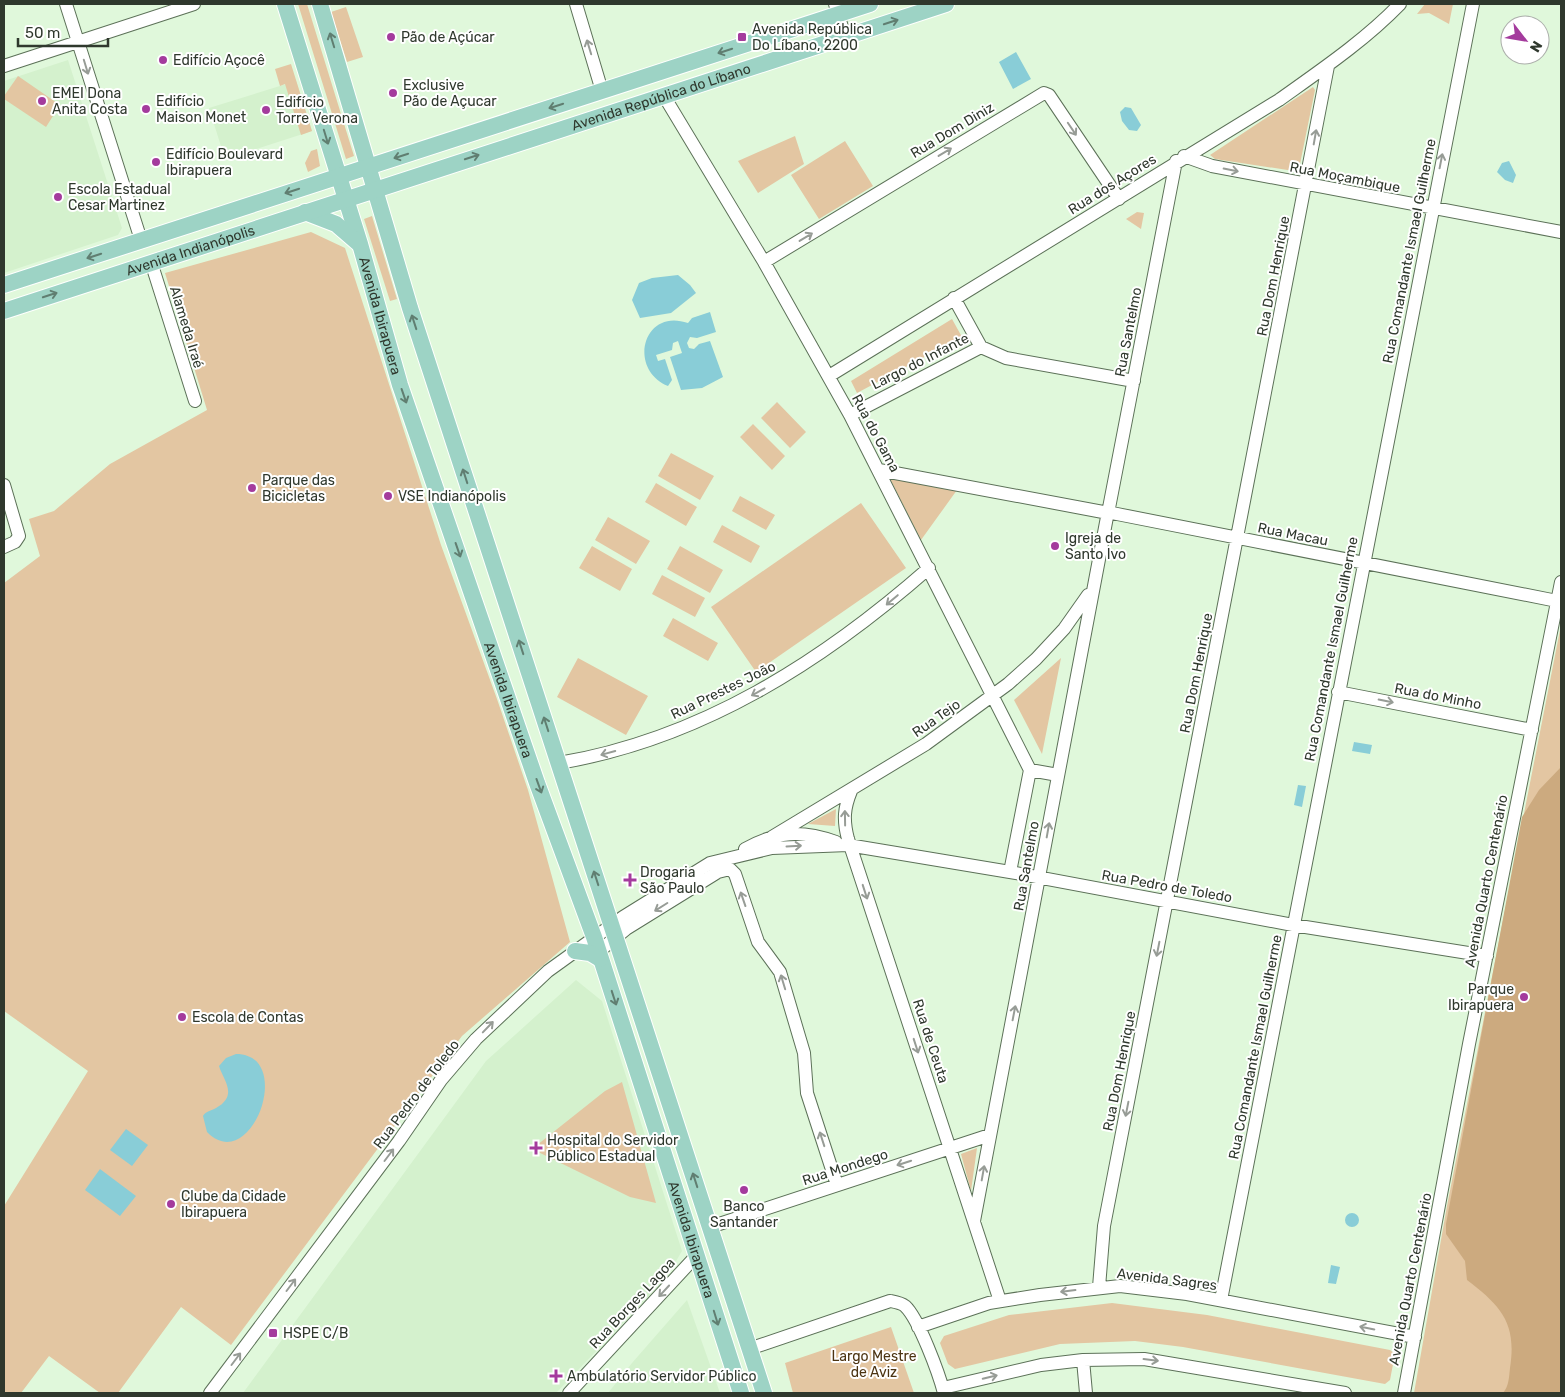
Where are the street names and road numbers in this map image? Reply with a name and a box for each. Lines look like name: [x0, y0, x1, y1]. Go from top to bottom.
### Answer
street label: Avenida República do Líbano: [569, 60, 753, 134]
street label: Rua Dom Diniz: [907, 99, 997, 162]
street label: Rua Comandante Ismael Guilherme: [1379, 137, 1440, 365]
street label: Rua dos Açores: [1065, 151, 1159, 218]
street label: Rua Moçambique: [1288, 158, 1402, 197]
street label: Rua Dom Henrique: [1254, 214, 1293, 338]
street label: Avenida Indianópolis: [124, 222, 257, 280]
street label: Avenida Ibirapuera: [355, 255, 405, 377]
street label: Alameda Iraé: [166, 284, 207, 370]
street label: Rua Santelmo: [1111, 286, 1145, 378]
street label: Largo do Infante: [869, 329, 972, 393]
street label: Rua do Gama: [848, 391, 903, 475]
street label: Rua Macau: [1256, 519, 1330, 550]
street label: Rua Comandante Ismael Guilherme: [1301, 535, 1362, 763]
street label: Rua Dom Henrique: [1177, 611, 1216, 735]
street label: Avenida Ibirapuera: [480, 640, 536, 760]
street label: Rua Prestes João: [668, 658, 778, 723]
street label: Rua do Minho: [1393, 680, 1483, 713]
street label: Rua Tejo: [909, 696, 964, 741]
street label: Avenida Quarto Centenário: [1461, 793, 1512, 969]
street label: Rua Santelmo: [1010, 820, 1043, 912]
street label: Rua Pedro de Toledo: [1100, 867, 1233, 906]
street label: Rua Comandante Ismael Guilherme: [1225, 933, 1286, 1161]
street label: Rua de Ceuta: [909, 997, 952, 1085]
street label: Rua Dom Henrique: [1100, 1009, 1139, 1133]
street label: Rua Pedro de Toledo: [370, 1036, 463, 1152]
street label: Rua Mondego: [800, 1146, 890, 1189]
street label: Avenida Ibirapuera: [664, 1179, 718, 1300]
street label: Avenida Quarto Centenário: [1385, 1191, 1436, 1367]
street label: Rua Borges Lagoa: [586, 1254, 679, 1352]
street label: Avenida Sagres: [1116, 1265, 1218, 1294]

